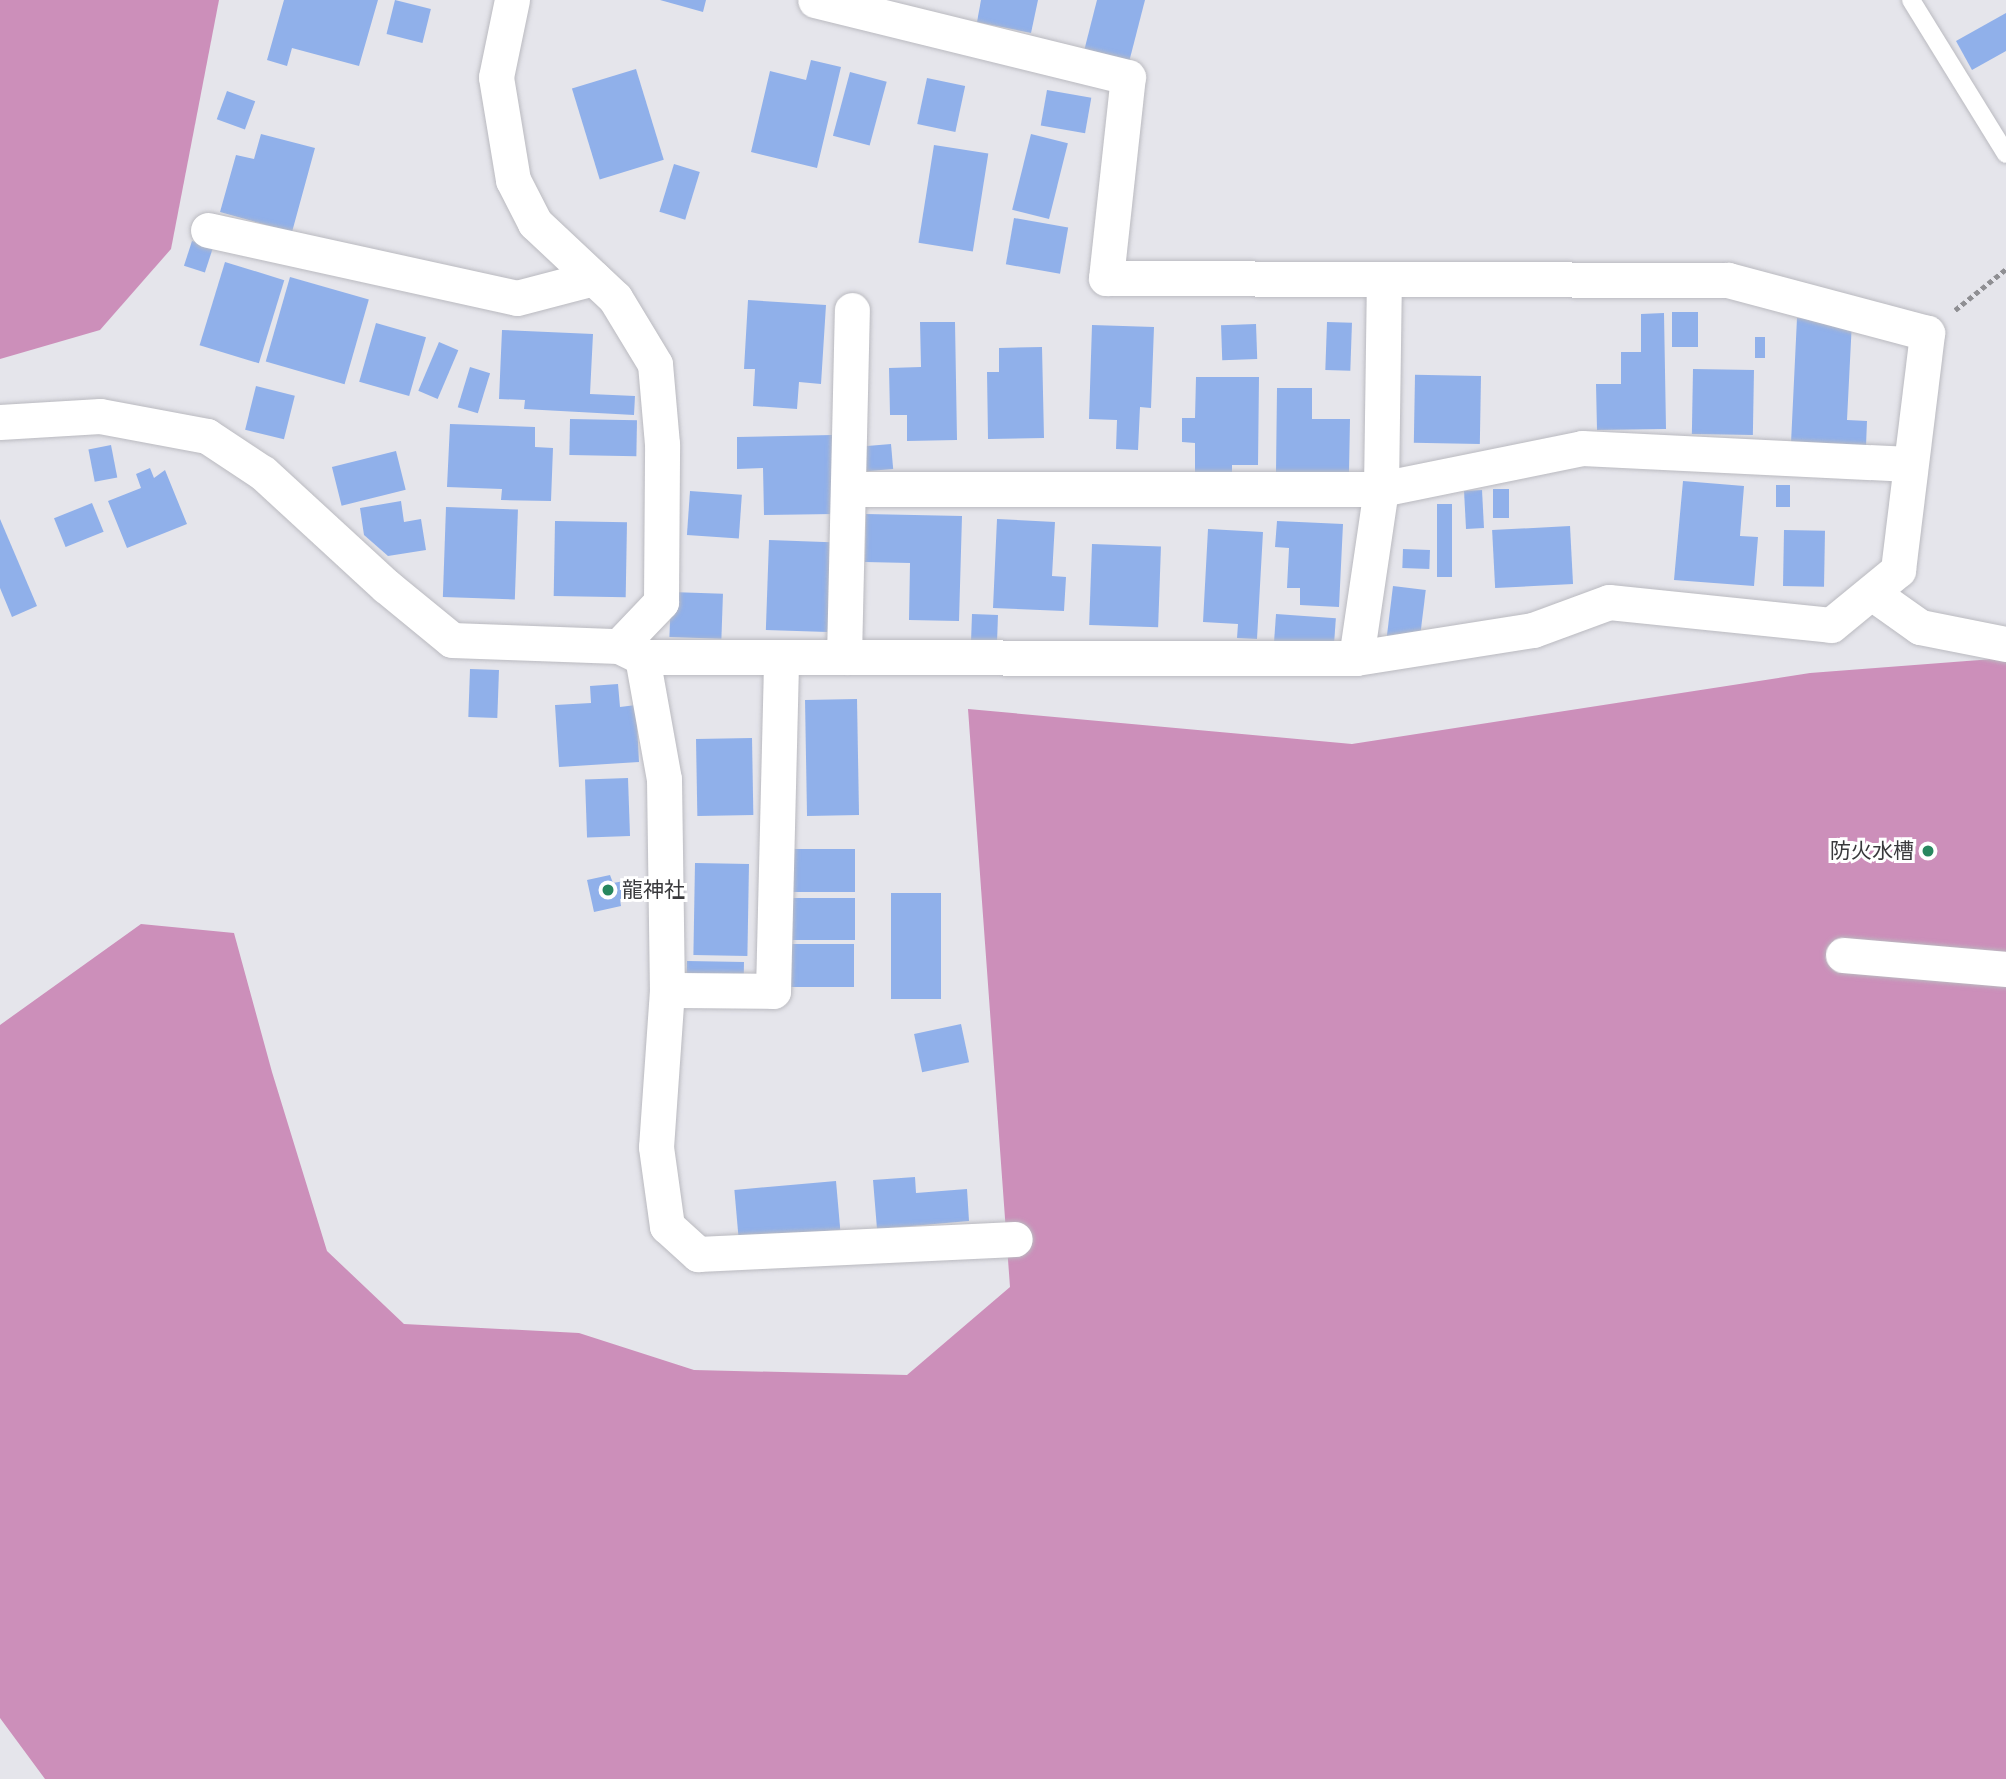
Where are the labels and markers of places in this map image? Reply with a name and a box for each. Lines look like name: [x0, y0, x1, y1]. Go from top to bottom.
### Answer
place label: 防火水槽: [1830, 838, 1914, 864]
marker: 防火水槽: [1920, 843, 1936, 859]
place label: 龍神社: [622, 877, 685, 903]
marker: 龍神社: [600, 882, 616, 898]

